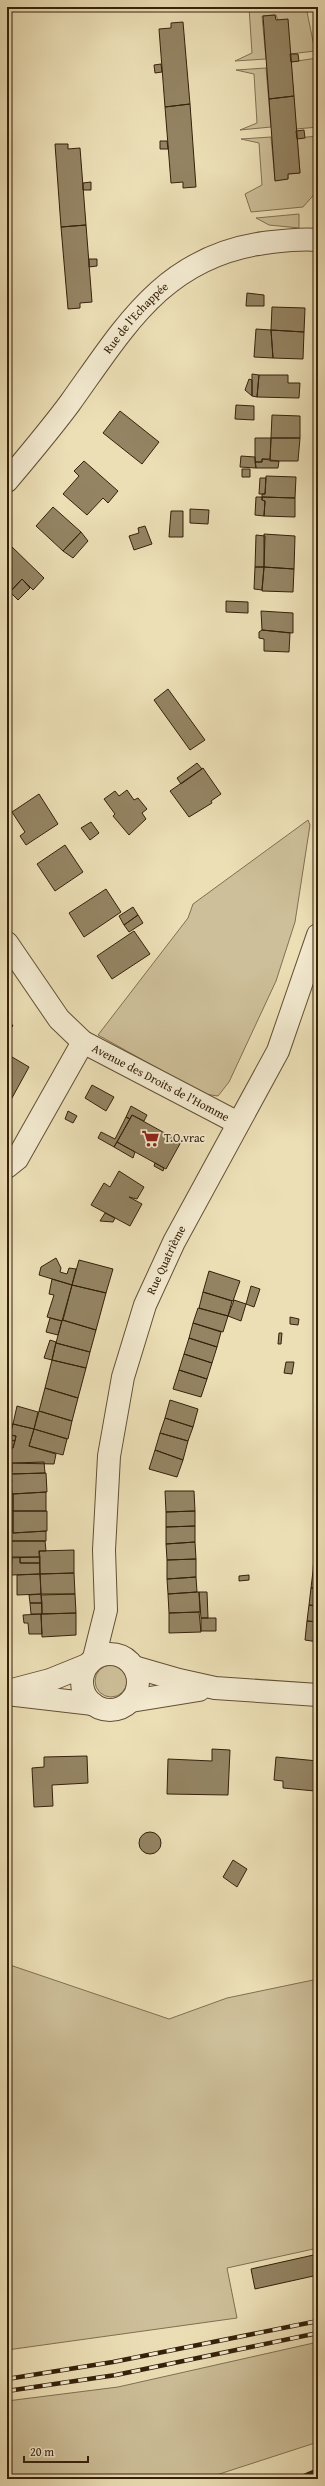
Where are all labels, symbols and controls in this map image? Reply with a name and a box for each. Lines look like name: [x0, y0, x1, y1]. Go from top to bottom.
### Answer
street label: Rue de l'Echappée: [99, 278, 172, 357]
street label: Avenue des Droits de l'Homme: [89, 1039, 233, 1125]
supermarket icon: T.O.vrac: [141, 1128, 161, 1148]
place label: T.O.vrac: [164, 1129, 206, 1146]
street label: Rue Quatrième: [142, 1222, 190, 1297]
scale bar: [24, 2438, 88, 2464]
text: 20 m: [30, 2443, 54, 2460]

